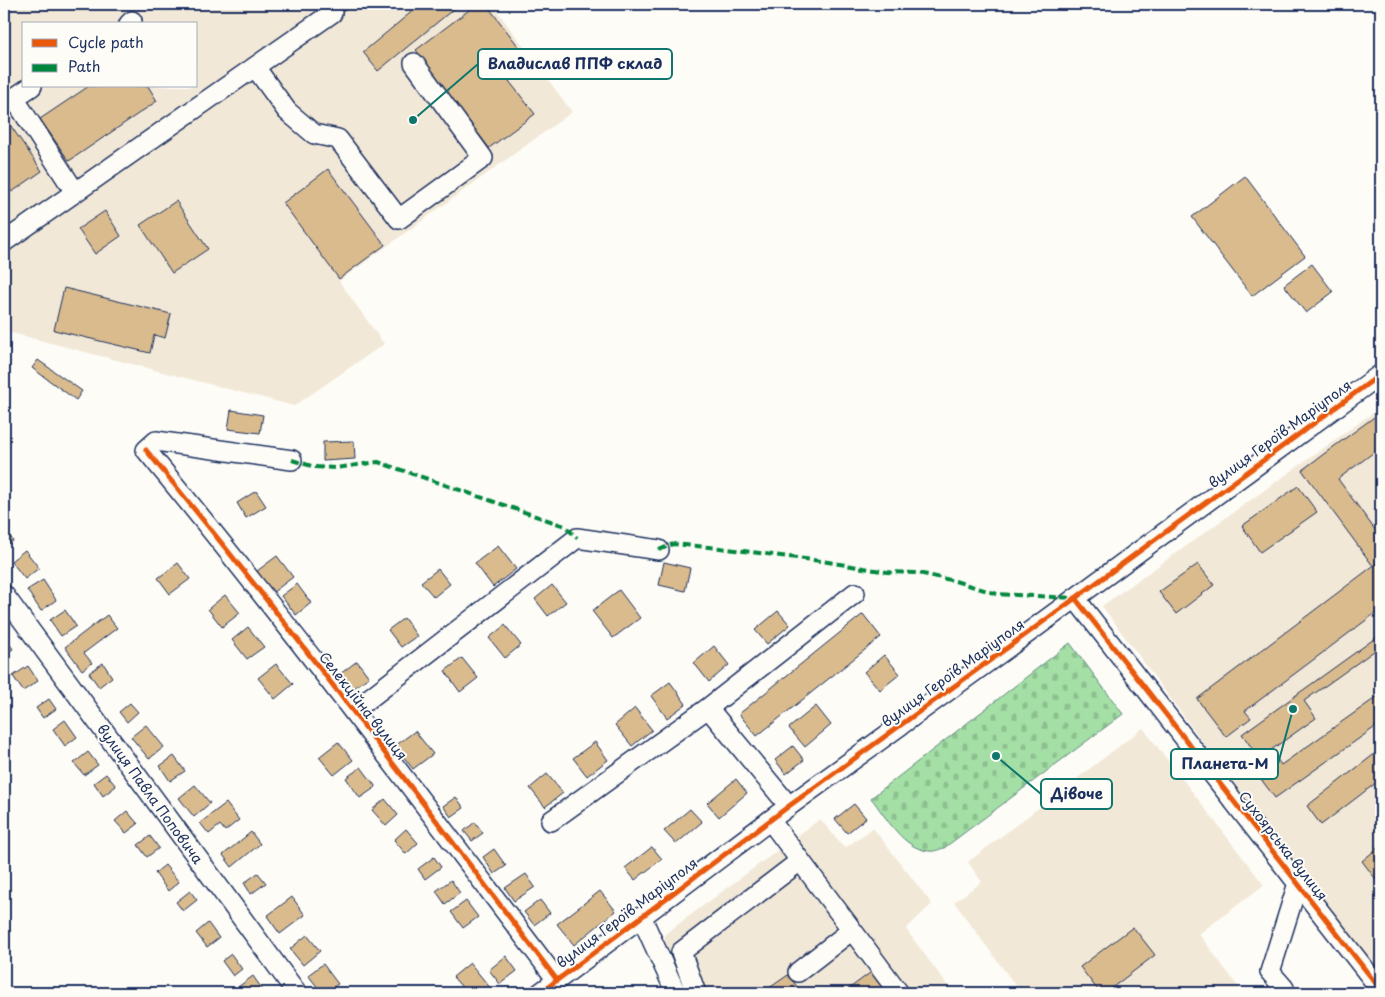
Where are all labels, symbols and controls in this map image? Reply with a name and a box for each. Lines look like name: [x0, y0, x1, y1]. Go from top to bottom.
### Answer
legend: [22, 22, 198, 88]
text: Cycle path: [68, 30, 144, 53]
callout: Владислав ППФ склад: [478, 49, 672, 79]
text: Владислав ППФ склад: [488, 51, 662, 74]
text: Path: [68, 54, 100, 77]
street label: вулиця Героїв Маріуполя: [1204, 374, 1356, 493]
street label: вулиця Героїв Маріуполя: [877, 613, 1029, 732]
street label: Селекційна вулиця: [314, 647, 412, 764]
street label: вулиця Павла Поповича: [92, 719, 209, 868]
callout: Планета-М: [1171, 749, 1278, 779]
text: Планета-М: [1181, 751, 1269, 774]
callout: Дівоче: [1041, 779, 1112, 809]
text: Дівоче: [1050, 781, 1103, 804]
street label: Сухоярська вулиця: [1234, 786, 1333, 905]
street label: вулиця Героїв Маріуполя: [552, 852, 702, 973]

